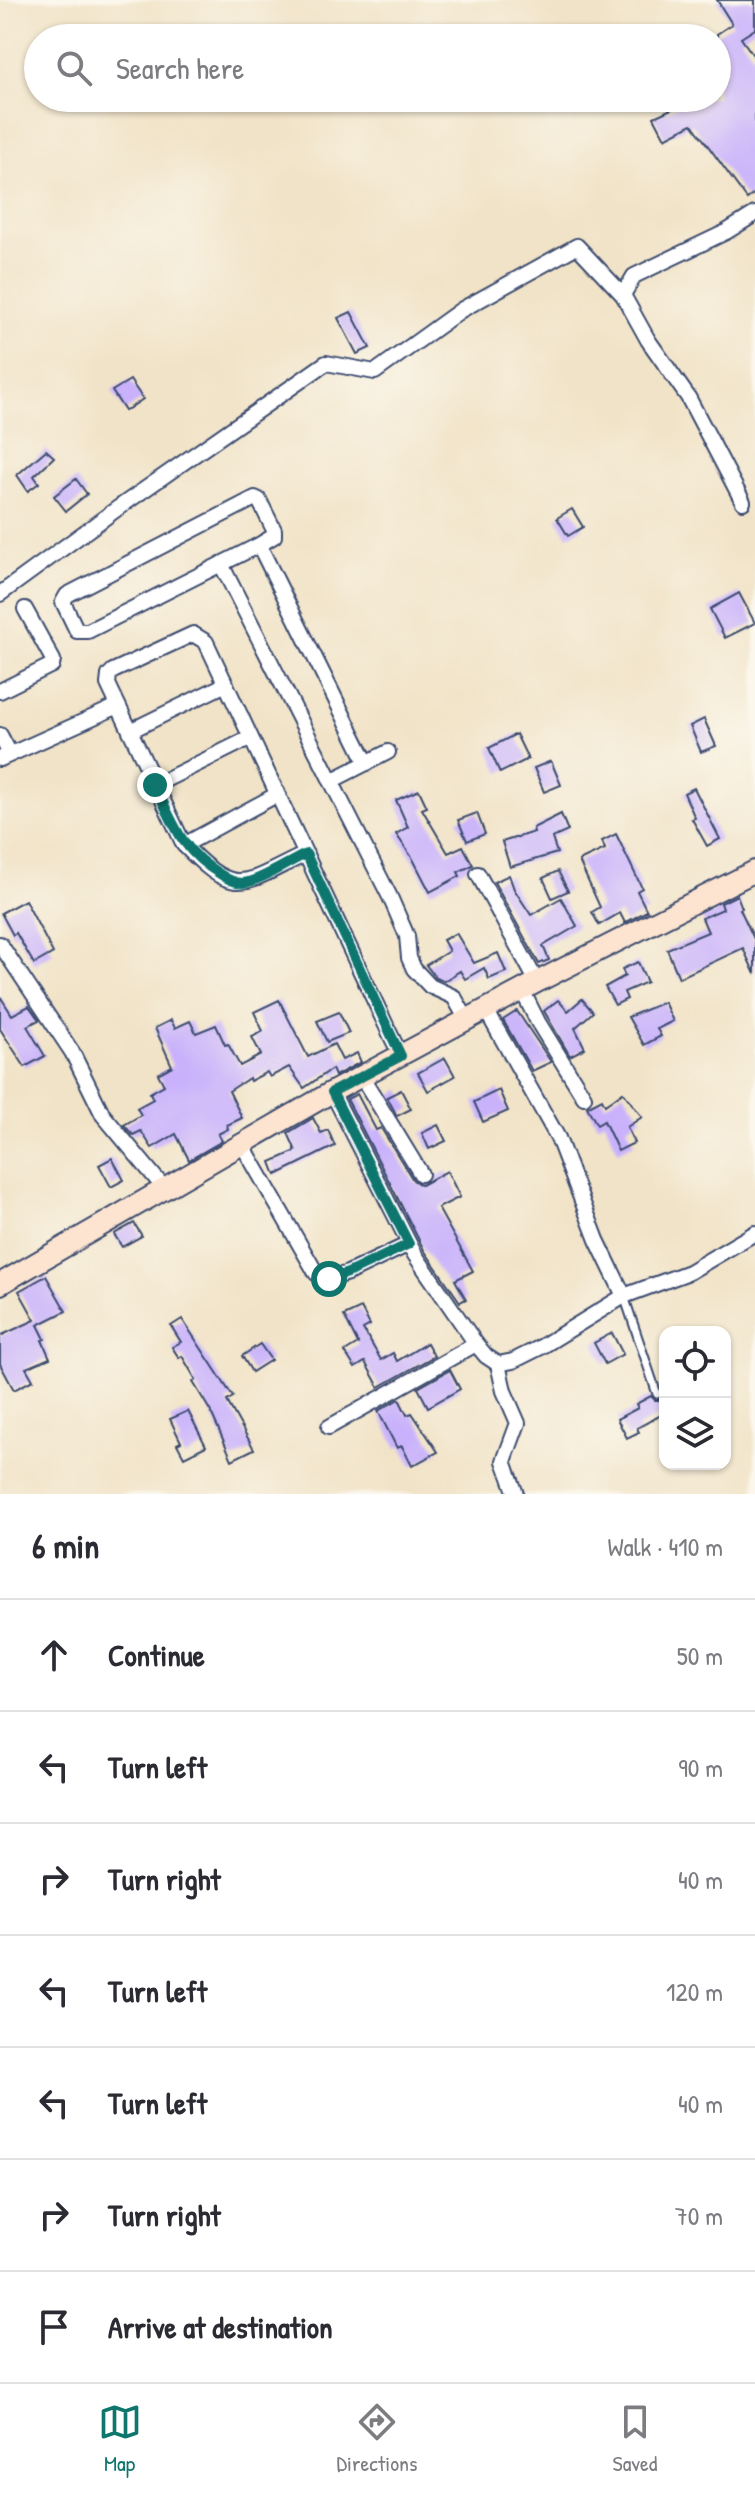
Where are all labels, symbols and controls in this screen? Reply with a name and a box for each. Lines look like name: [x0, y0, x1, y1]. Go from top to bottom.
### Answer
search box: [24, 24, 731, 112]
icon: search: [52, 46, 96, 90]
text: Search here: [116, 48, 244, 88]
route end: [137, 767, 173, 803]
route start: [311, 1261, 347, 1297]
map controls: [659, 1326, 731, 1470]
button: locate: [659, 1326, 731, 1398]
button: layers: [659, 1398, 731, 1470]
text: 6 min: [32, 1523, 100, 1569]
text: Walk · 410 m: [607, 1529, 723, 1564]
icon: ahead: [32, 1633, 76, 1677]
text: Continue: [108, 1635, 205, 1675]
text: 50 m: [677, 1638, 723, 1673]
icon: left: [32, 1745, 76, 1789]
text: Turn left: [108, 1747, 207, 1787]
text: 90 m: [678, 1750, 723, 1785]
icon: right: [32, 1857, 76, 1901]
text: Turn right: [108, 1859, 221, 1899]
text: 40 m: [678, 1862, 723, 1897]
icon: left: [32, 1969, 76, 2013]
text: Turn left: [108, 1971, 207, 2011]
text: 120 m: [666, 1974, 723, 2009]
icon: left: [32, 2081, 76, 2125]
text: Turn left: [108, 2083, 207, 2123]
text: 40 m: [678, 2086, 723, 2121]
icon: right: [32, 2193, 76, 2237]
text: Turn right: [108, 2195, 221, 2235]
text: 70 m: [675, 2198, 723, 2233]
icon: arrive: [32, 2305, 76, 2349]
text: Arrive at destination: [108, 2307, 333, 2347]
tab: Map: [98, 2400, 142, 2478]
tab: Directions: [337, 2400, 418, 2478]
tab: Saved: [613, 2400, 657, 2478]

